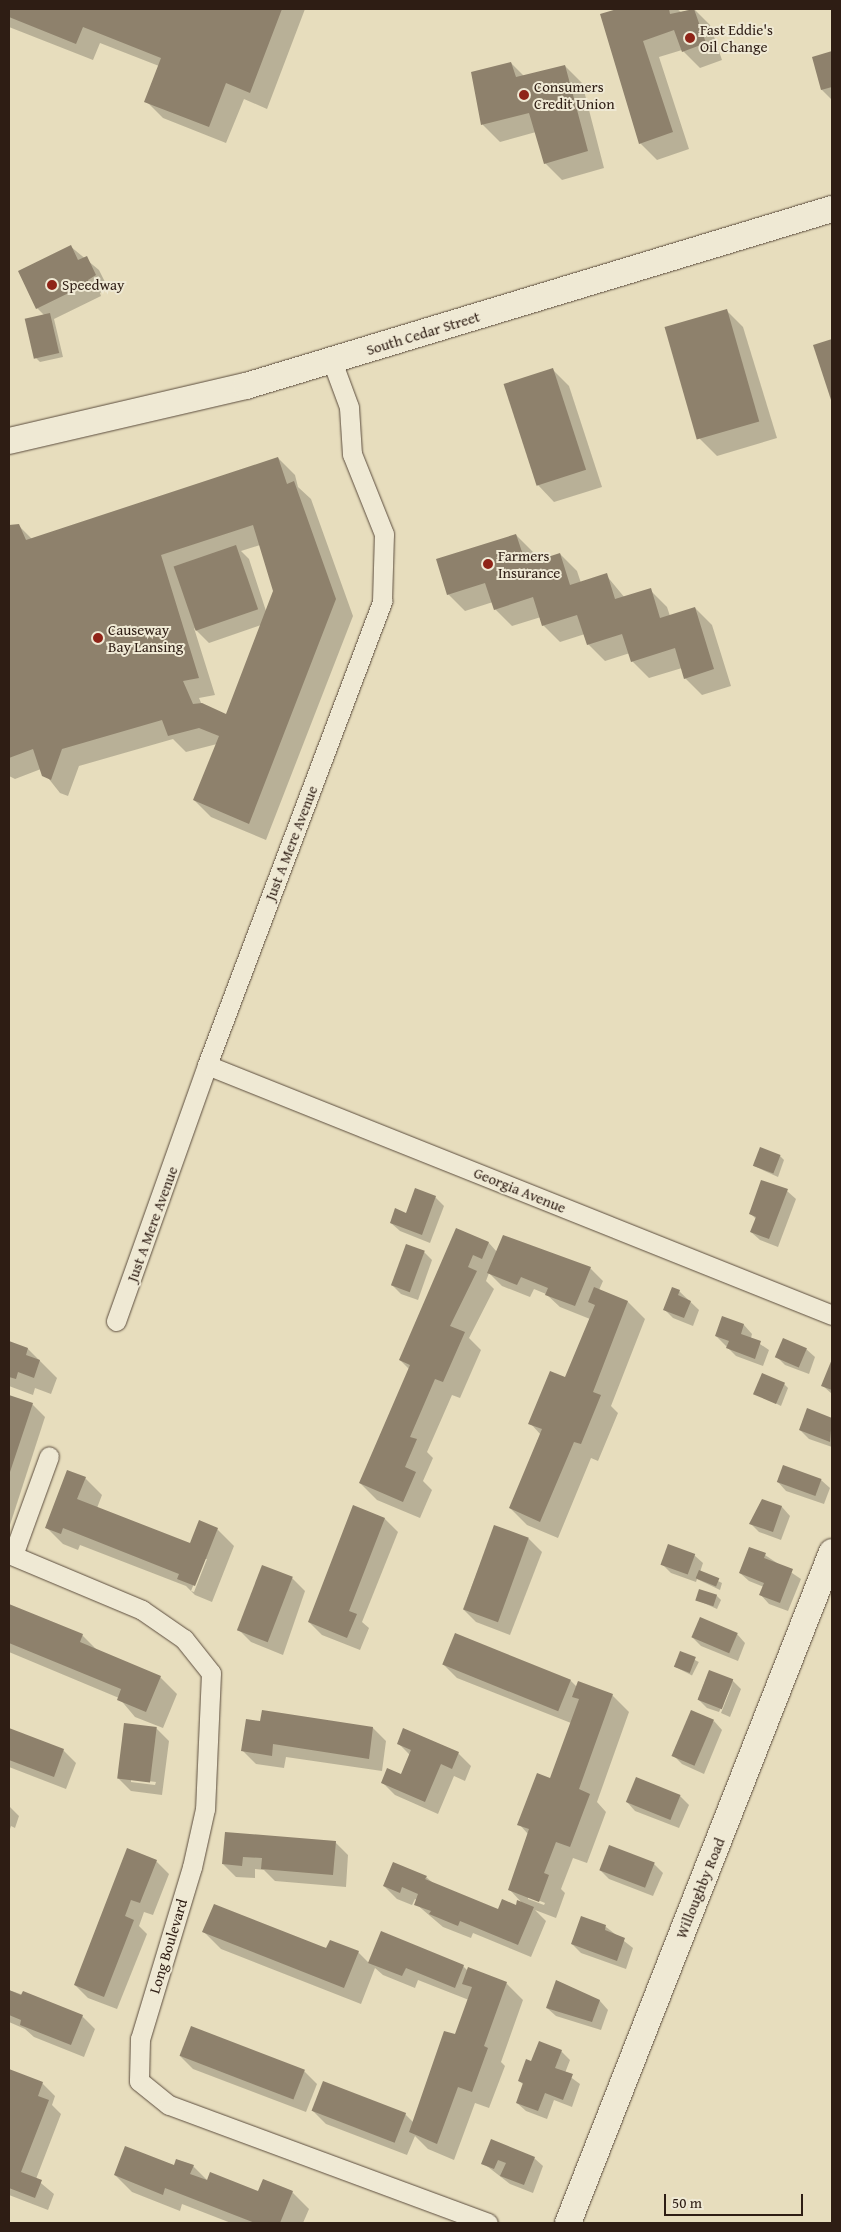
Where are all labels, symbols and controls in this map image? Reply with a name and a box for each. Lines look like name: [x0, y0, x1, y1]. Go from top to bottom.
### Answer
place label: Fast Eddie's Oil Change: [700, 20, 773, 55]
marker: Fast Eddie's Oil Change: [684, 32, 696, 44]
place label: Consumers Credit Union: [534, 77, 615, 112]
marker: Consumers Credit Union: [518, 89, 530, 101]
place label: Speedway: [62, 276, 124, 294]
marker: Speedway: [46, 279, 58, 291]
street label: South Cedar Street: [364, 307, 482, 359]
place label: Farmers Insurance: [498, 546, 560, 581]
marker: Farmers Insurance: [482, 558, 494, 570]
place label: Causeway Bay Lansing: [108, 620, 183, 655]
marker: Causeway Bay Lansing: [92, 632, 104, 644]
street label: Just A Mere Avenue: [261, 783, 321, 903]
street label: Georgia Avenue: [471, 1163, 569, 1217]
street label: Just A Mere Avenue: [123, 1164, 181, 1284]
street label: Willoughby Road: [672, 1835, 728, 1941]
street label: Long Boulevard: [145, 1897, 191, 1995]
scale bar: [666, 2184, 805, 2216]
text: 50 m: [672, 2192, 702, 2213]

